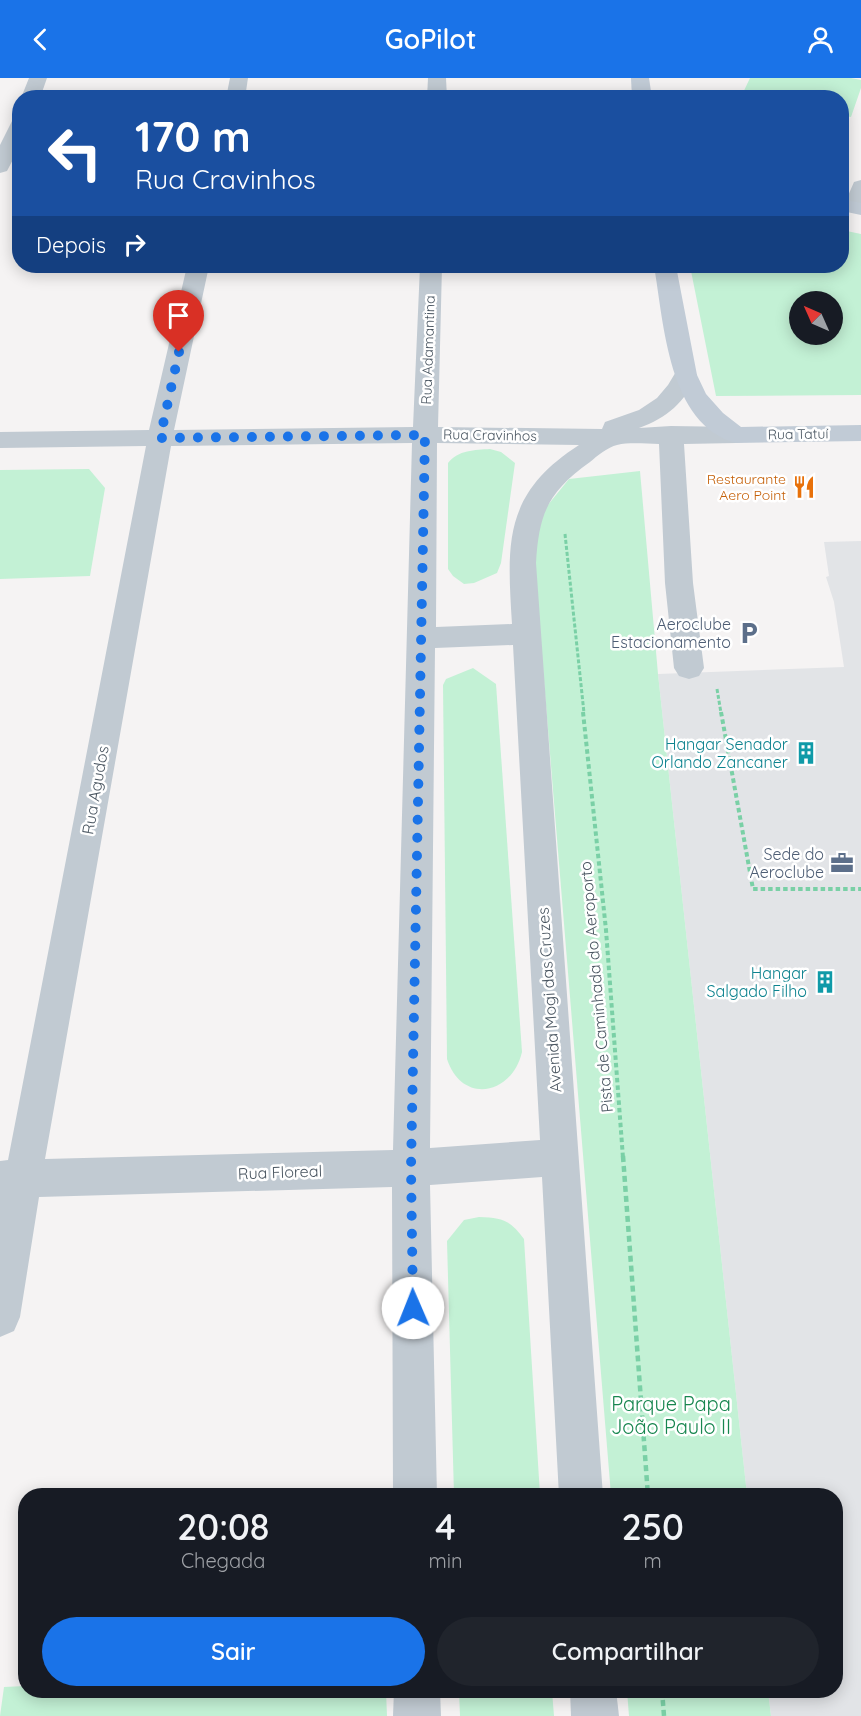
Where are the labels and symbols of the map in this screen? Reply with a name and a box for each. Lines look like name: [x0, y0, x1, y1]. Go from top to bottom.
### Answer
pin: [153, 290, 204, 352]
north arrow: [789, 291, 843, 345]
street label: Rua Adamantina: [417, 295, 439, 405]
street label: Rua Tatuí: [767, 424, 829, 444]
street label: Rua Cravinhos: [443, 425, 537, 445]
place label: Restaurante Aero Point: [707, 470, 786, 504]
restaurant icon: Restaurante Aero Point: [791, 474, 817, 500]
place label: Aeroclube Estacionamento: [611, 614, 731, 652]
parking icon: Aeroclube Estacionamento: [736, 620, 762, 646]
place label: Hangar Senador Orlando Zancaner: [652, 734, 788, 772]
building icon: Hangar Senador Orlando Zancaner: [793, 740, 819, 766]
street label: Rua Agudos: [77, 744, 113, 836]
place label: Sede do Aeroclube: [749, 844, 824, 882]
office icon: Sede do Aeroclube: [829, 850, 855, 876]
street label: Pista de Caminhada do Aeroporto: [575, 861, 617, 1113]
street label: Avenida Mogi das Cruzes: [533, 907, 565, 1093]
place label: Hangar Salgado Filho: [707, 963, 807, 1001]
building icon: Hangar Salgado Filho: [812, 969, 838, 995]
street label: Rua Floreal: [238, 1161, 322, 1183]
position arrow: [381, 1276, 445, 1340]
park label: Parque Papa João Paulo II: [611, 1391, 731, 1439]

